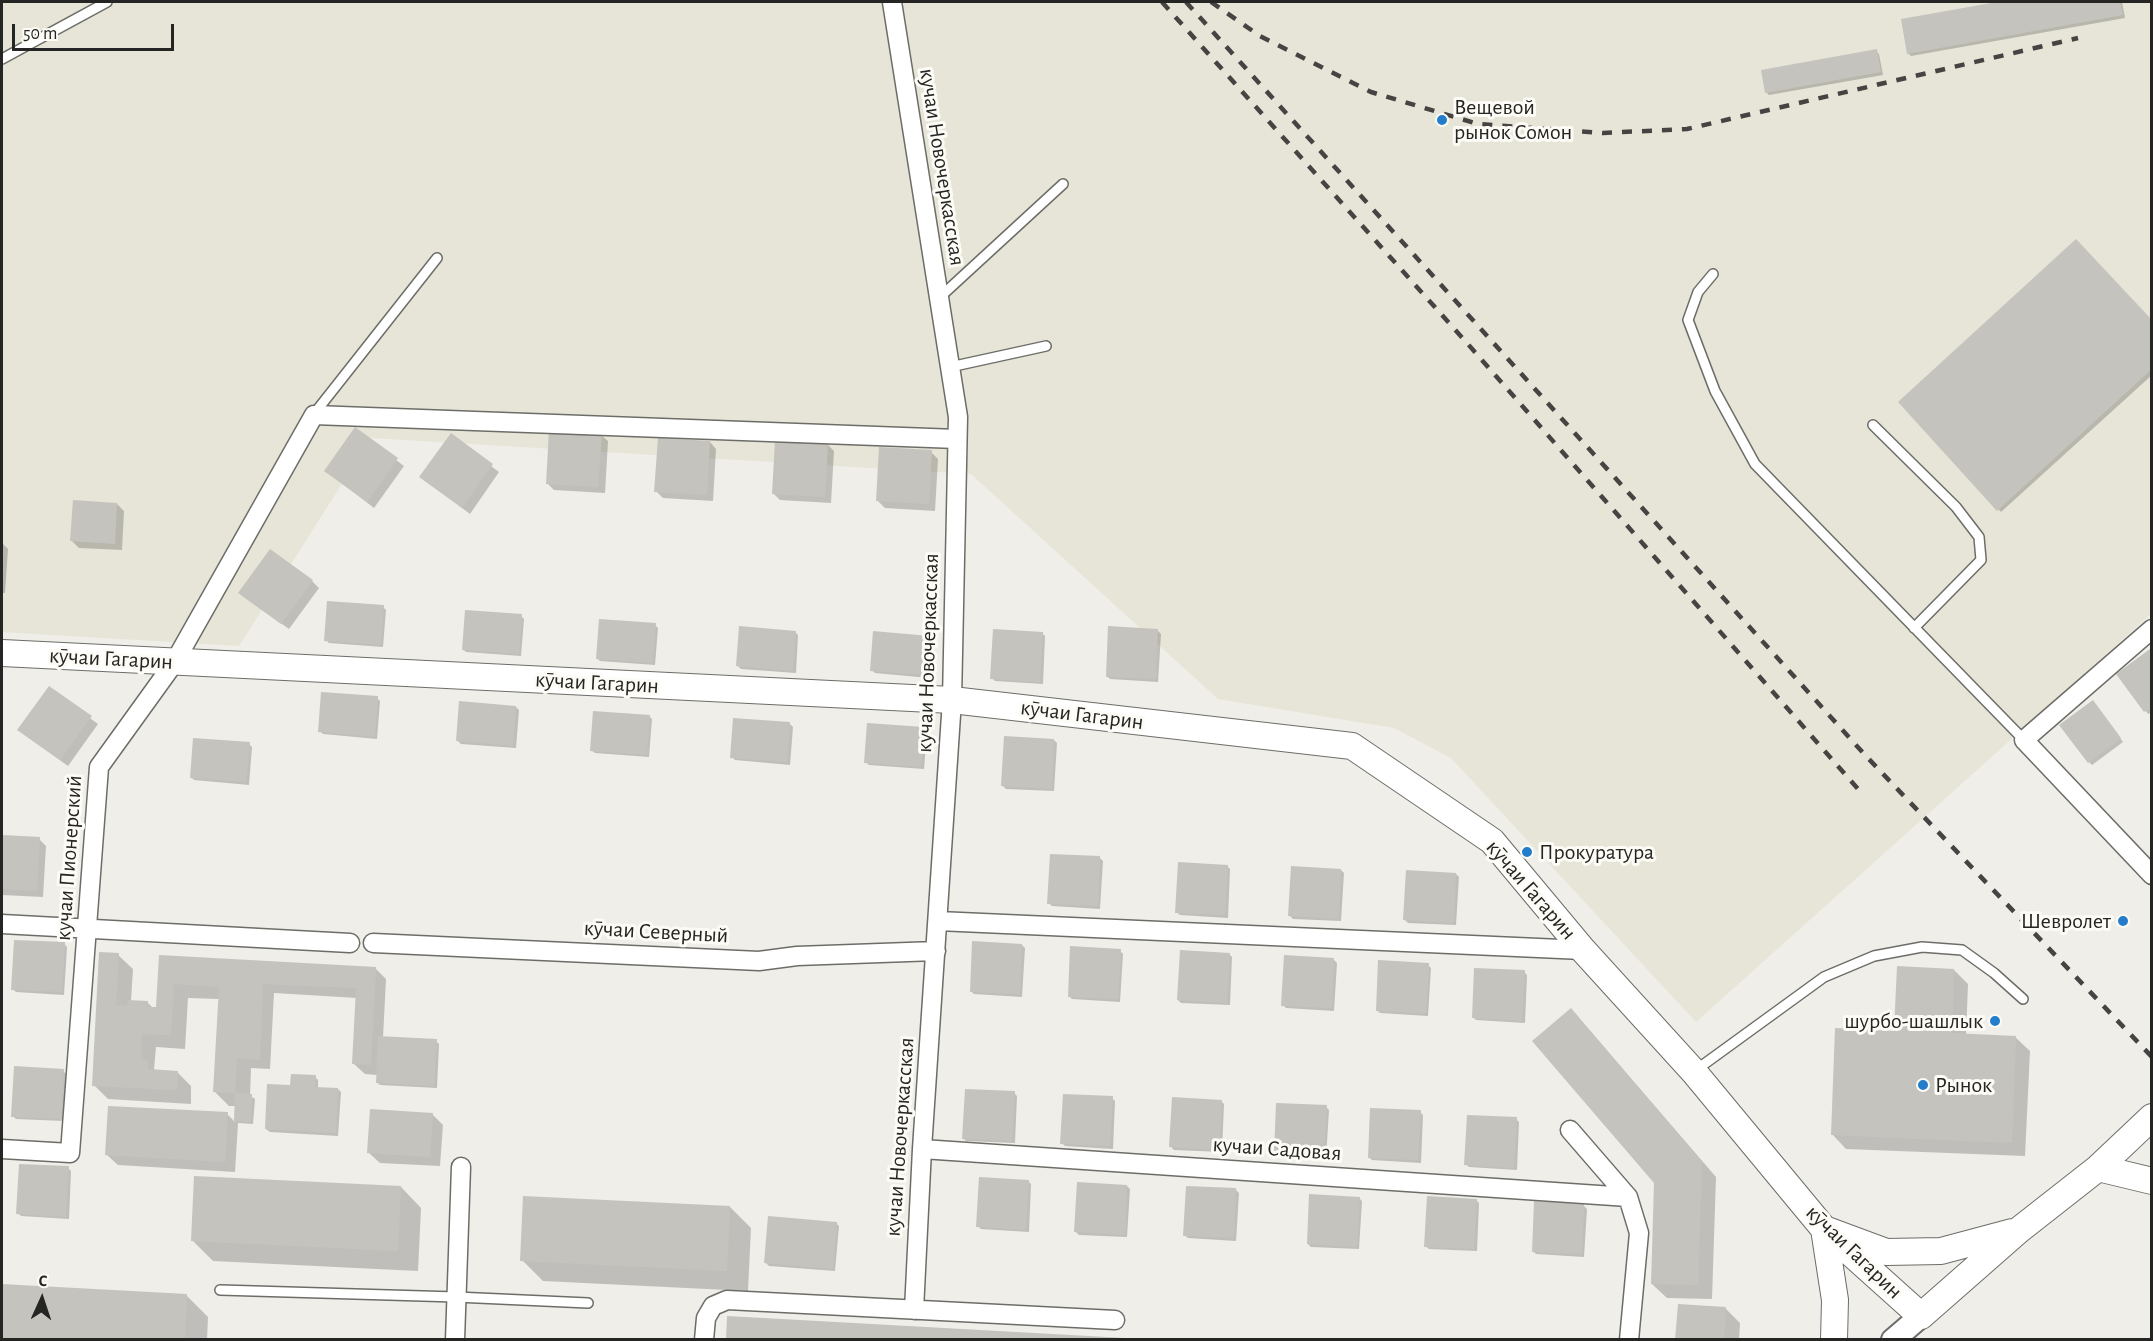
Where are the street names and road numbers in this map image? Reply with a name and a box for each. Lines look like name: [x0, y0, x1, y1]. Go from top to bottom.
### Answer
street label: кучаи Новочеркасская: [913, 66, 971, 268]
street label: кучаи Новочеркасская: [911, 553, 945, 753]
street label: кӯчаи Гагарин: [48, 643, 174, 675]
street label: кӯчаи Гагарин: [534, 667, 660, 699]
street label: кӯчаи Гагарин: [1019, 694, 1145, 736]
street label: кучаи Пионерский: [50, 774, 88, 942]
street label: кӯчаи Гагарин: [1480, 835, 1582, 945]
street label: кӯчаи Северный: [583, 915, 729, 949]
street label: кучаи Новочеркасская: [880, 1037, 920, 1237]
street label: кучаи Садовая: [1212, 1131, 1342, 1167]
street label: кӯчаи Гагарин: [1800, 1199, 1908, 1305]

